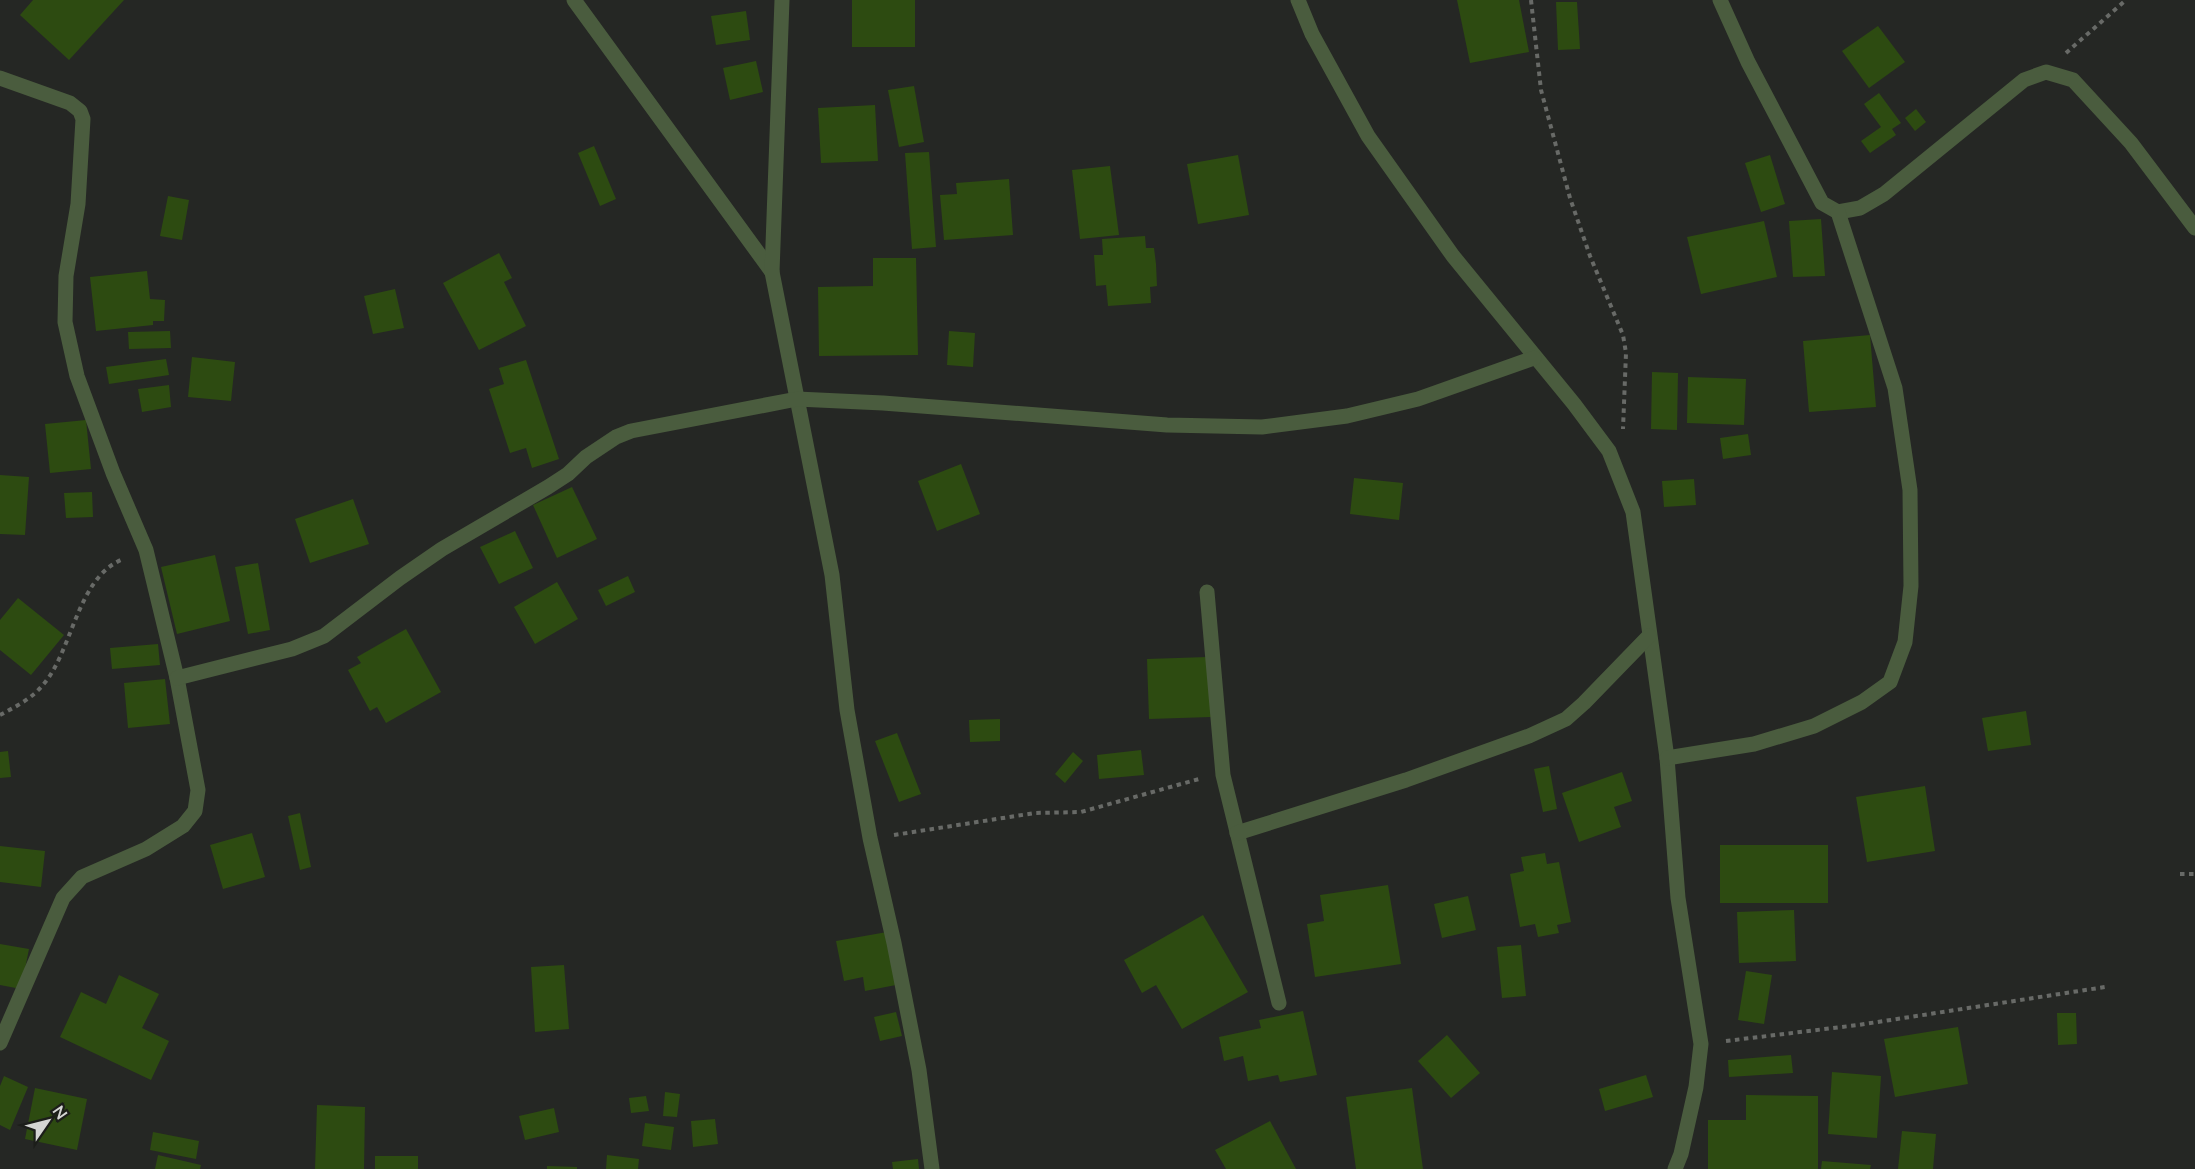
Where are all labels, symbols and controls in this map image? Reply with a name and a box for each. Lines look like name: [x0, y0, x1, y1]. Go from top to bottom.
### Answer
north arrow: [18, 1091, 78, 1151]
text: N: [49, 1102, 72, 1123]

